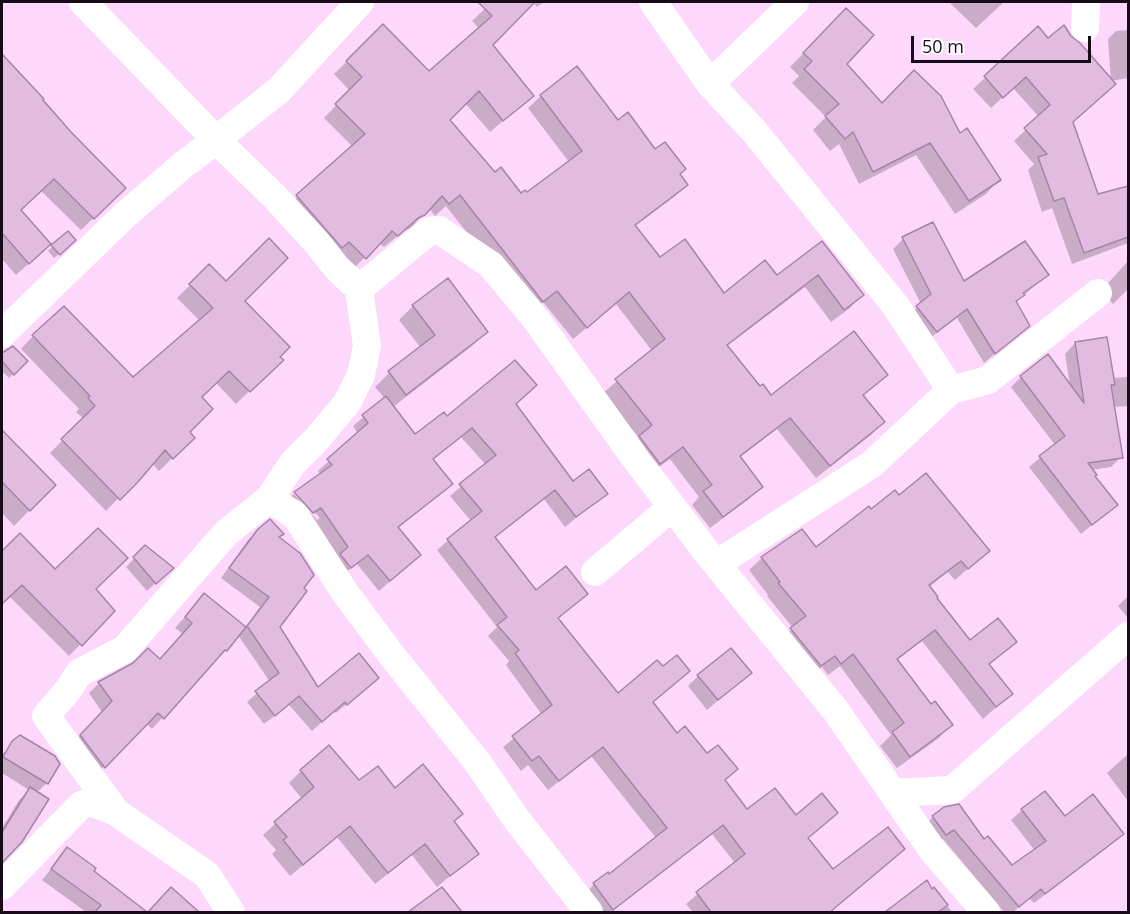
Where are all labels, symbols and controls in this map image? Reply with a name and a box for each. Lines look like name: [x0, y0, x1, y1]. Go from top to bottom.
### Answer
scale bar: [914, 24, 1094, 62]
text: 50 m: [922, 34, 964, 58]

